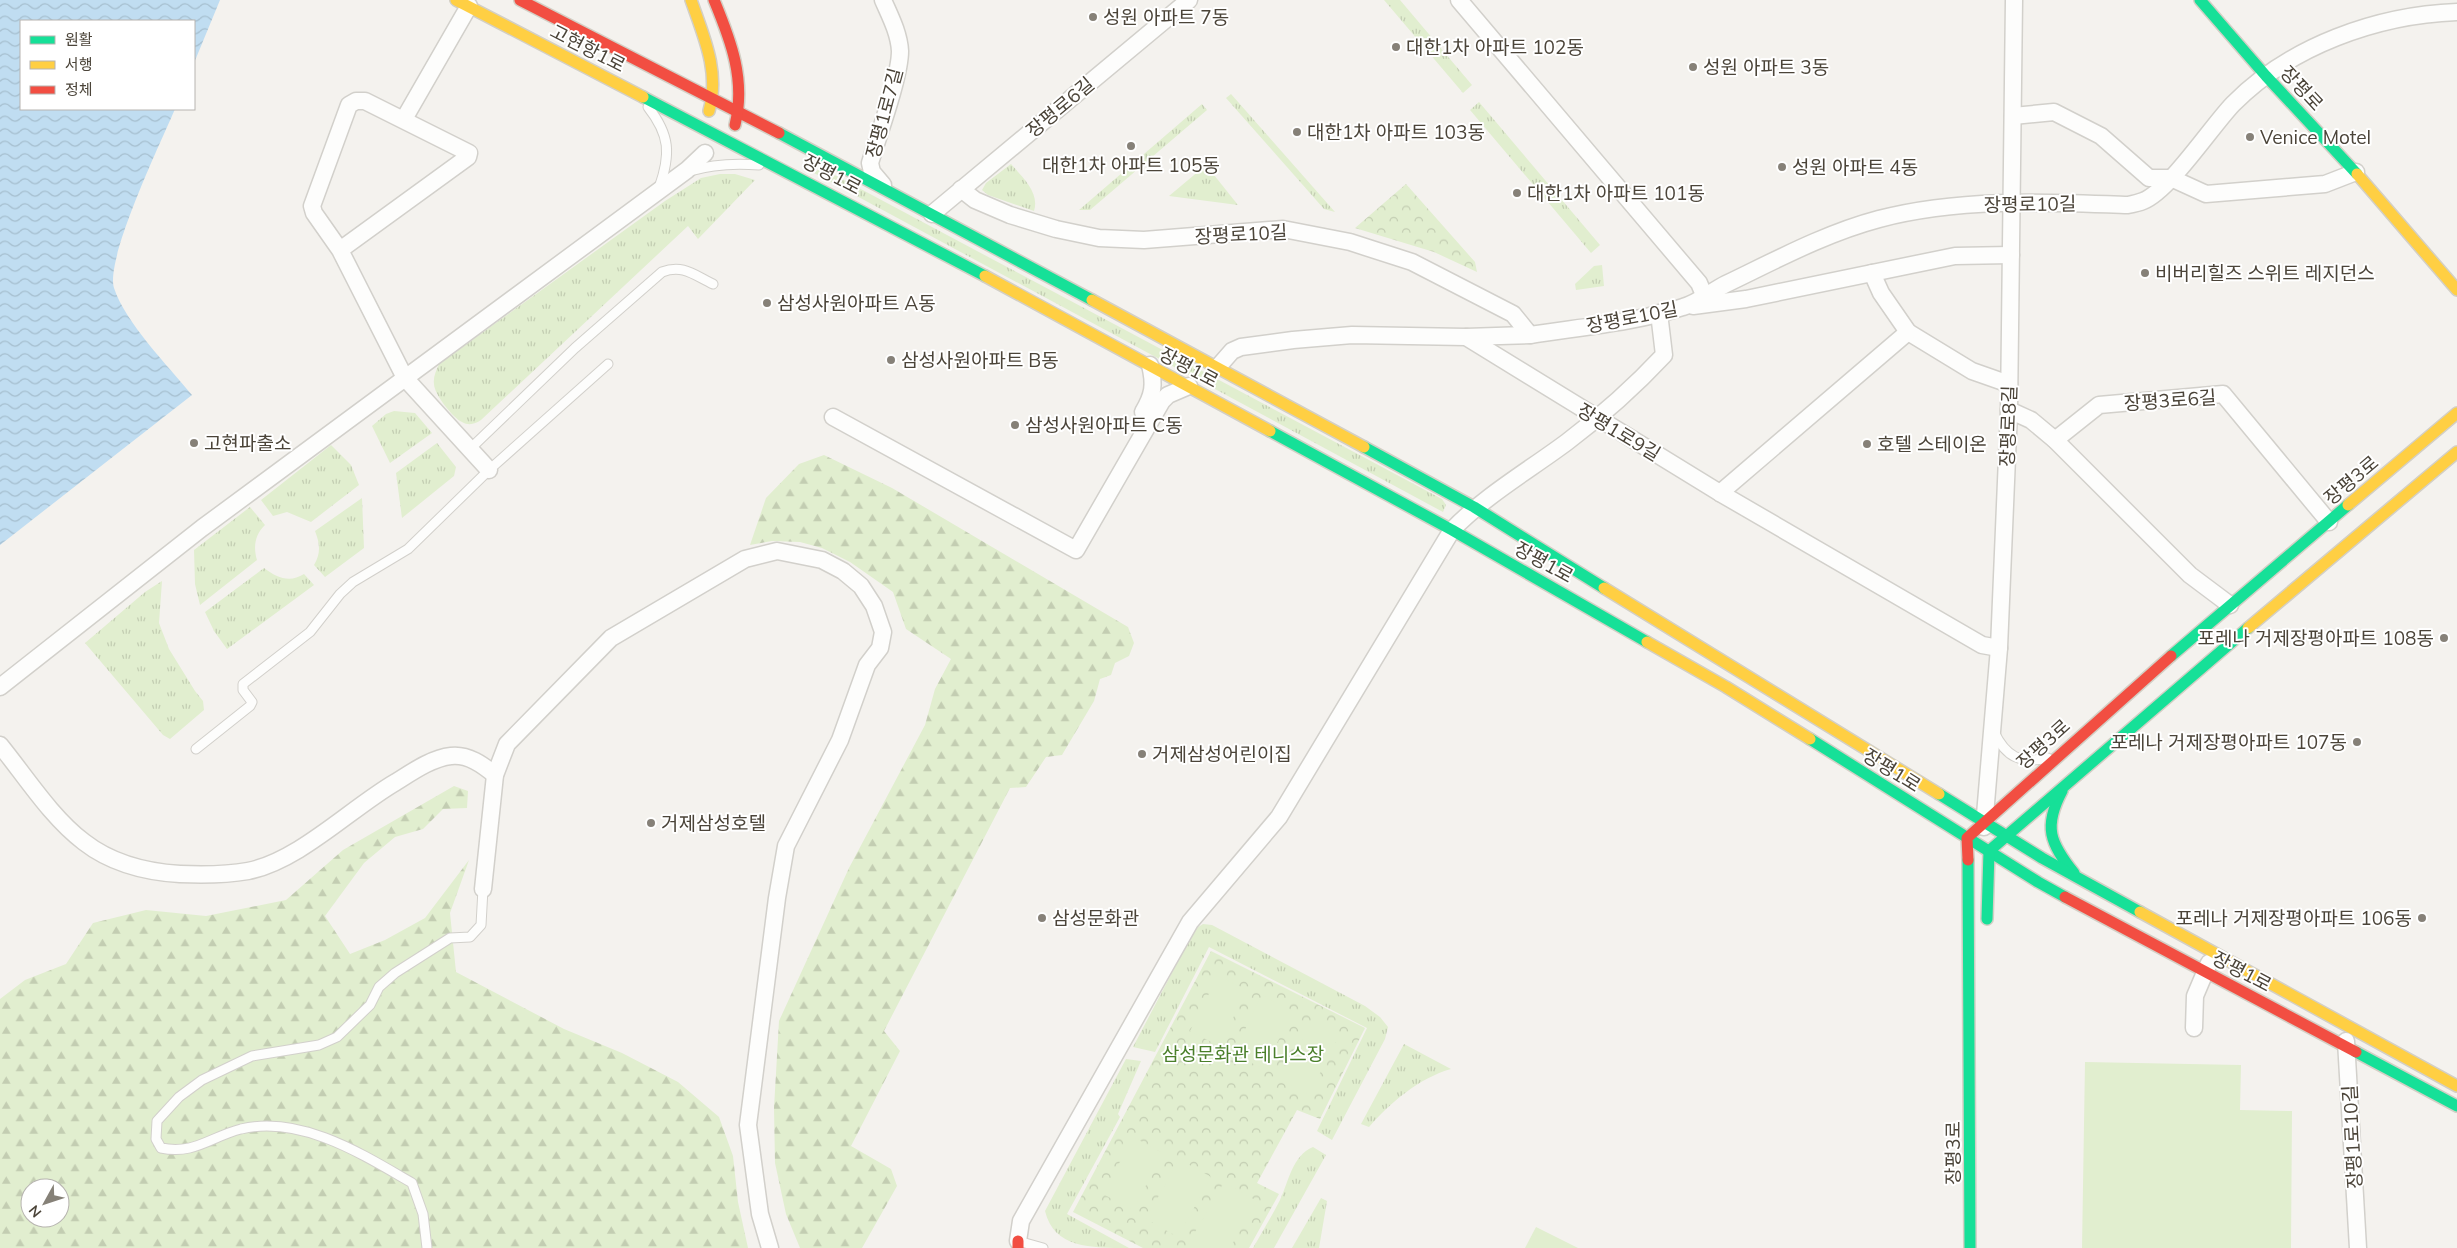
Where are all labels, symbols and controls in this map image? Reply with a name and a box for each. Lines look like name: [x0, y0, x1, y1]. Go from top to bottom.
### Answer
place label: 성원 아파트 7동: [1103, 5, 1229, 29]
marker: 성원 아파트 7동: [1087, 11, 1099, 23]
street label: 고현항1로: [546, 19, 630, 77]
legend: [20, 20, 195, 110]
text: 원활: [65, 30, 93, 49]
place label: 대한1차 아파트 102동: [1406, 35, 1584, 59]
marker: 대한1차 아파트 102동: [1390, 41, 1402, 53]
text: 서행: [65, 55, 93, 74]
place label: 성원 아파트 3동: [1703, 55, 1829, 79]
marker: 성원 아파트 3동: [1687, 61, 1699, 73]
street label: 장평로: [2275, 61, 2329, 115]
street label: 장평1로7길: [860, 65, 908, 161]
street label: 장평로6길: [1021, 72, 1099, 142]
text: 정체: [65, 80, 93, 99]
place label: 대한1차 아파트 103동: [1307, 120, 1485, 144]
place label: Venice Motel: [2260, 125, 2371, 149]
marker: 대한1차 아파트 103동: [1291, 126, 1303, 138]
marker: Venice Motel: [2244, 131, 2256, 143]
marker: 대한1차 아파트 105동: [1125, 140, 1137, 152]
street label: 장평1로: [798, 148, 866, 200]
place label: 대한1차 아파트 105동: [1042, 153, 1220, 177]
place label: 성원 아파트 4동: [1792, 155, 1918, 179]
marker: 성원 아파트 4동: [1776, 161, 1788, 173]
place label: 대한1차 아파트 101동: [1527, 181, 1705, 205]
marker: 대한1차 아파트 101동: [1511, 187, 1523, 199]
street label: 장평로10길: [1983, 191, 2077, 217]
street label: 장평로10길: [1194, 220, 1288, 248]
place label: 비버리힐즈 스위트 레지던스: [2155, 261, 2375, 285]
marker: 비버리힐즈 스위트 레지던스: [2139, 267, 2151, 279]
place label: 삼성사원아파트 A동: [777, 291, 936, 315]
street label: 장평로10길: [1584, 296, 1680, 338]
marker: 삼성사원아파트 A동: [761, 297, 773, 309]
street label: 장평1로: [1155, 341, 1223, 393]
place label: 삼성사원아파트 B동: [901, 348, 1059, 372]
marker: 삼성사원아파트 B동: [885, 354, 897, 366]
street label: 장평로8길: [1995, 385, 2021, 467]
street label: 장평3로6길: [2123, 385, 2217, 415]
street label: 장평1로9길: [1573, 398, 1665, 466]
place label: 삼성사원아파트 C동: [1025, 413, 1183, 437]
marker: 삼성사원아파트 C동: [1009, 419, 1021, 431]
place label: 고현파출소: [204, 431, 291, 455]
place label: 호텔 스테이온: [1877, 432, 1987, 456]
marker: 고현파출소: [188, 437, 200, 449]
marker: 호텔 스테이온: [1861, 438, 1873, 450]
street label: 장평3로: [2319, 450, 2383, 510]
street label: 장평1로: [1510, 536, 1578, 588]
place label: 포레나 거제장평아파트 108동: [2198, 626, 2434, 650]
marker: 포레나 거제장평아파트 108동: [2438, 632, 2450, 644]
street label: 장평3로: [2011, 714, 2075, 774]
place label: 포레나 거제장평아파트 107동: [2111, 730, 2347, 754]
marker: 포레나 거제장평아파트 107동: [2351, 736, 2363, 748]
place label: 거제삼성어린이집: [1152, 742, 1292, 766]
street label: 장평1로: [1859, 743, 1925, 797]
marker: 거제삼성어린이집: [1136, 748, 1148, 760]
place label: 거제삼성호텔: [661, 811, 766, 835]
marker: 거제삼성호텔: [645, 817, 657, 829]
place label: 삼성문화관: [1052, 906, 1139, 930]
place label: 포레나 거제장평아파트 106동: [2176, 906, 2412, 930]
marker: 삼성문화관: [1036, 912, 1048, 924]
marker: 포레나 거제장평아파트 106동: [2416, 912, 2428, 924]
street label: 장평1로: [2208, 945, 2276, 997]
park label: 삼성문화관 테니스장: [1162, 1042, 1324, 1066]
street label: 장평1로10길: [2337, 1084, 2367, 1190]
street label: 장평3로: [1941, 1121, 1965, 1185]
north arrow: [20, 1178, 70, 1228]
text: N: [25, 1202, 45, 1221]

